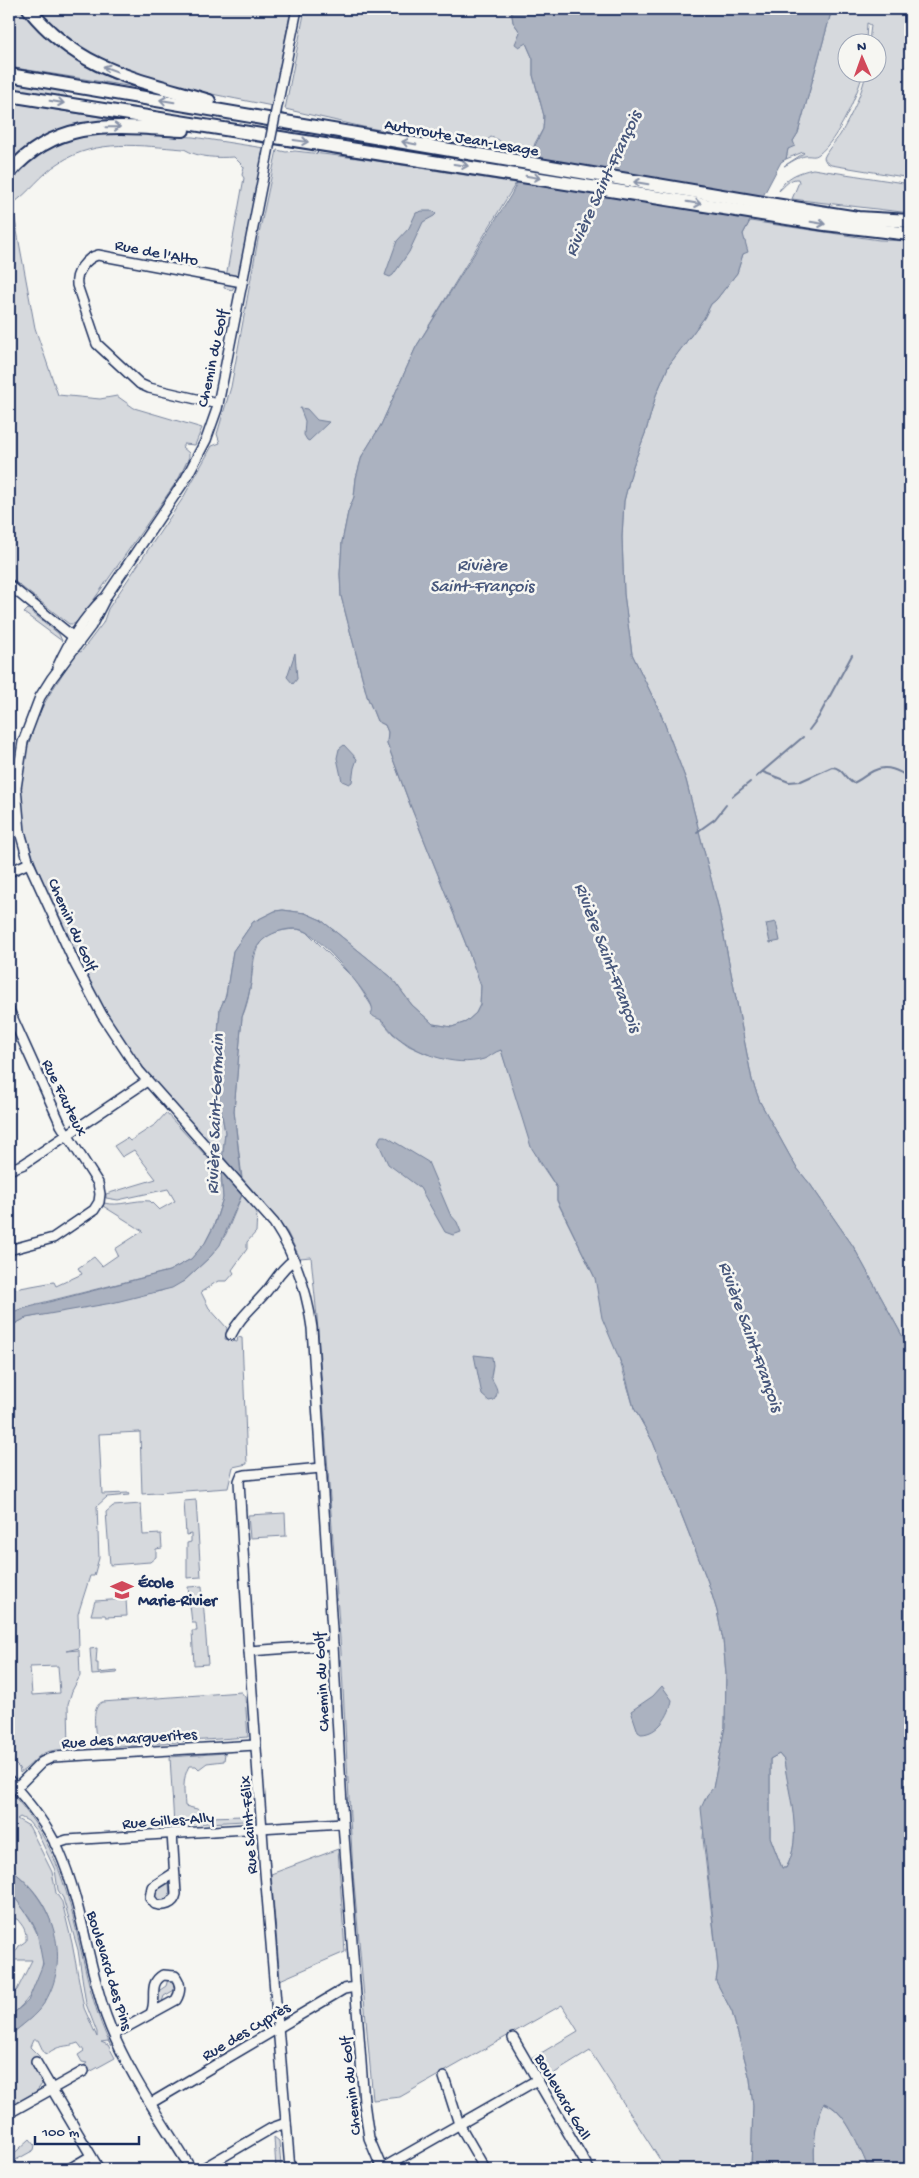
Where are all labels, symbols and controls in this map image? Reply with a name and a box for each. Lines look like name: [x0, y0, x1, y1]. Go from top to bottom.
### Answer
north arrow: [836, 32, 886, 82]
text: N: [857, 39, 866, 56]
one-way arrow: [103, 64, 118, 74]
one-way arrow: [160, 96, 176, 106]
one-way arrow: [48, 98, 64, 108]
water label: Rivière Saint-François: [561, 106, 648, 260]
street label: Autoroute Jean-Lesage: [383, 117, 541, 163]
one-way arrow: [105, 123, 121, 132]
one-way arrow: [292, 136, 308, 146]
one-way arrow: [401, 138, 417, 147]
one-way arrow: [453, 160, 469, 170]
one-way arrow: [525, 172, 541, 182]
one-way arrow: [633, 177, 649, 187]
one-way arrow: [685, 198, 701, 208]
one-way arrow: [810, 218, 826, 228]
street label: Rue de l'Alto: [113, 237, 200, 272]
street label: Chemin du Golf: [195, 307, 234, 409]
water label: Rivière Saint-François: [430, 556, 536, 598]
street label: Chemin du Golf: [42, 876, 100, 976]
water label: Rivière Saint-François: [568, 880, 646, 1038]
water label: Rivière Saint-Germain: [203, 1033, 230, 1195]
street label: Rue Fauteux: [36, 1057, 90, 1141]
water label: Rivière Saint-François: [713, 1259, 787, 1417]
place label: École Marie-Rivier: [138, 1574, 219, 1612]
school or university icon: École Marie-Rivier: [109, 1577, 135, 1603]
street label: Chemin du Golf: [311, 1631, 336, 1732]
street label: Rue des Marguerites: [61, 1726, 199, 1755]
street label: Rue Saint-Félix: [238, 1774, 263, 1875]
street label: Rue Gilles-Ally: [122, 1810, 215, 1835]
street label: Boulevard des Pins: [80, 1908, 135, 2034]
street label: Rue des Cyprès: [199, 1999, 295, 2067]
street label: Chemin du Golf: [338, 2034, 367, 2136]
street label: Boulevard Gall: [528, 2050, 593, 2144]
scale bar: [35, 2113, 139, 2145]
text: 100 m: [41, 2124, 80, 2142]

